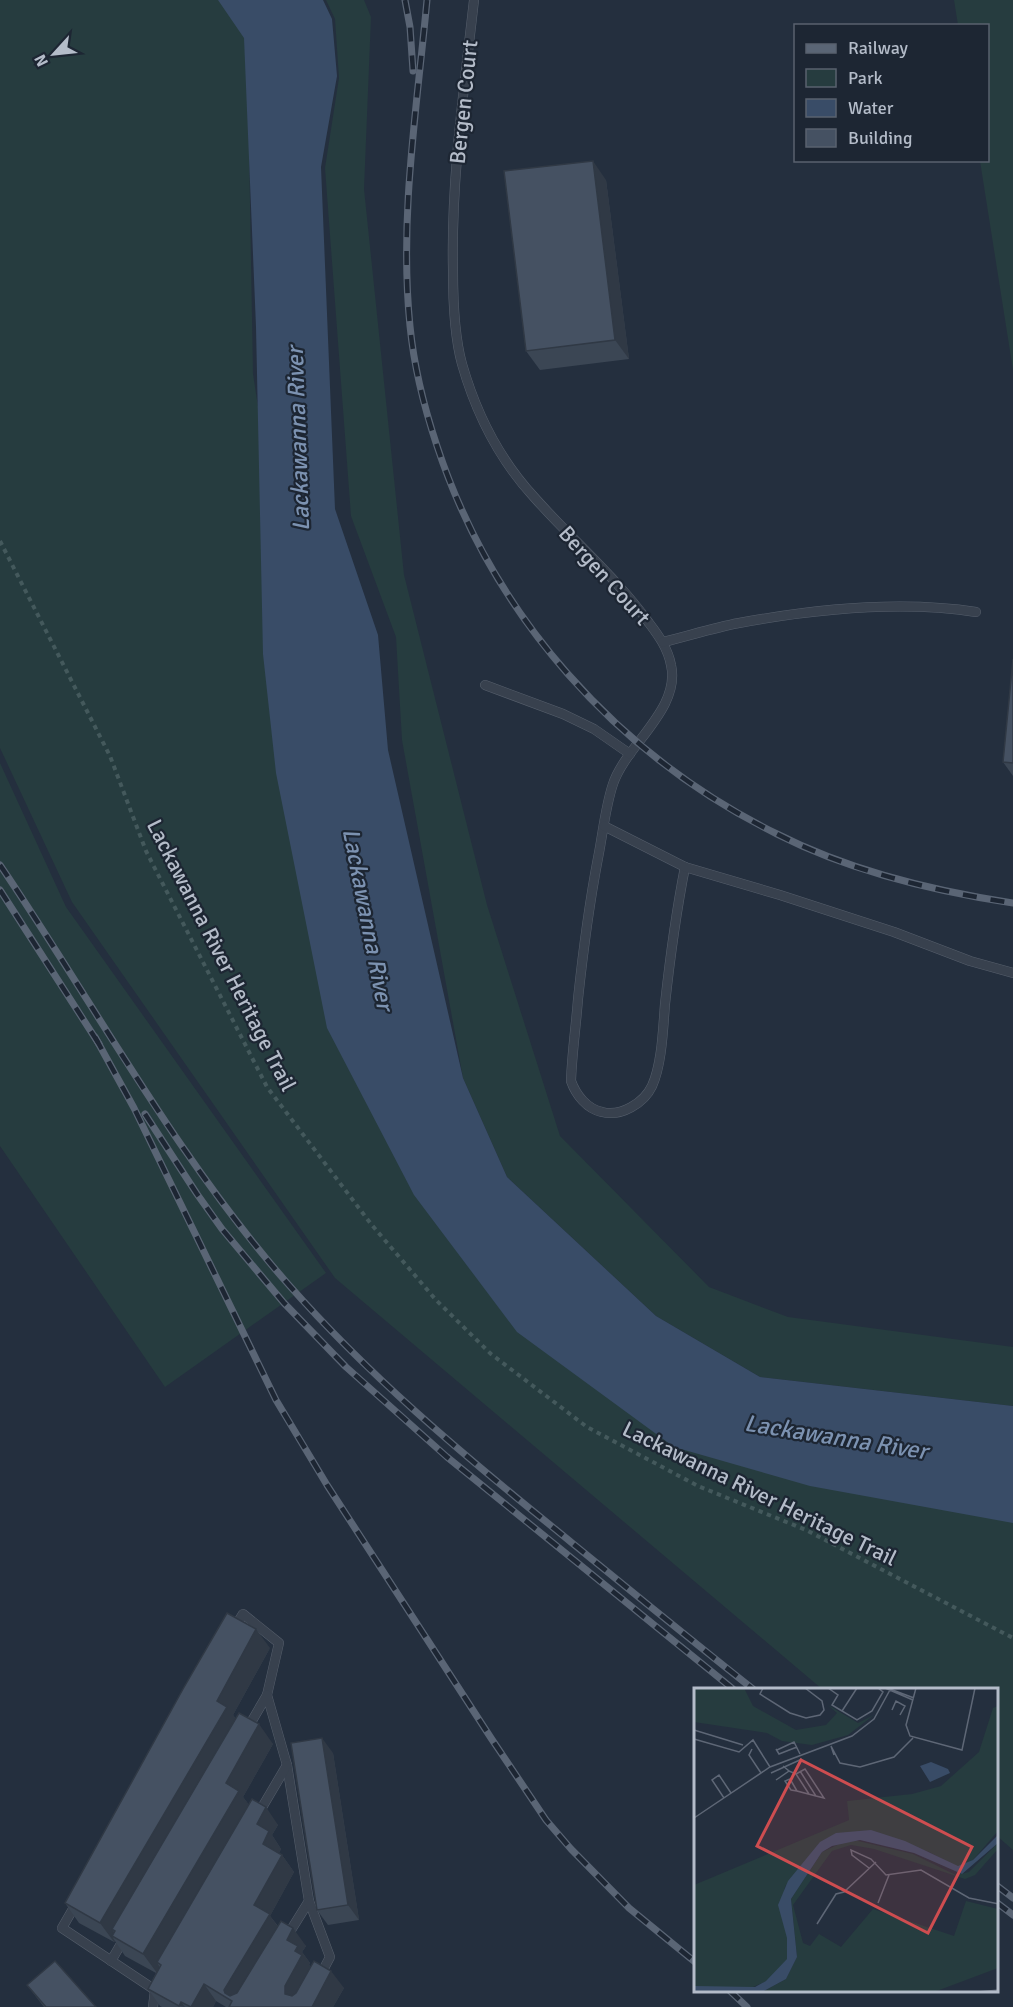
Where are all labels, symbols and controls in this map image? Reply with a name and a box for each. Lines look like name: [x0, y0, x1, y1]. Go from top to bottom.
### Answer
north arrow: [24, 24, 84, 84]
legend: [794, 24, 989, 162]
text: Railway: [848, 37, 909, 59]
street label: Bergen Court: [444, 38, 483, 165]
text: N: [30, 51, 53, 70]
text: Park: [848, 67, 883, 89]
text: Water: [848, 97, 894, 119]
text: Building: [848, 127, 912, 149]
water label: Lackawanna River: [280, 343, 316, 532]
street label: Bergen Court: [553, 520, 657, 631]
street label: Lackawanna River Heritage Trail: [141, 815, 302, 1096]
water label: Lackawanna River: [336, 826, 401, 1016]
water label: Lackawanna River: [742, 1408, 933, 1467]
street label: Lackawanna River Heritage Trail: [618, 1415, 901, 1572]
inset map: [694, 1688, 998, 1992]

